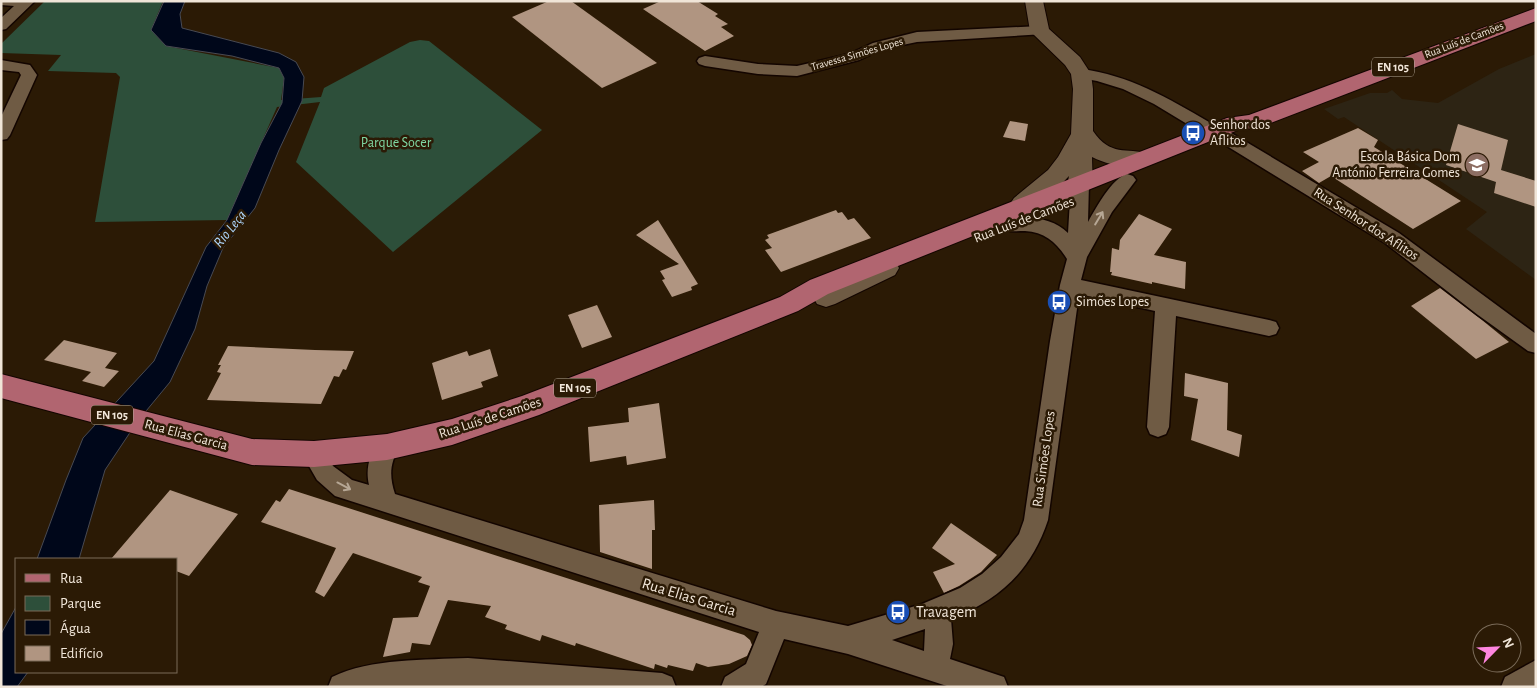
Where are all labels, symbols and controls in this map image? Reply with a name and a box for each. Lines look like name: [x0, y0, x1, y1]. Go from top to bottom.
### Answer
street label: Rua Luís de Camões: [1423, 20, 1505, 60]
street label: Travessa Simões Lopes: [810, 36, 904, 72]
road number: EN 105: [1372, 58, 1414, 76]
place label: Senhor dos Aflitos: [1210, 118, 1270, 148]
bus stop icon: Senhor dos Aflitos: [1180, 120, 1206, 146]
park label: Parque Socer: [361, 136, 432, 150]
place label: Escola Básica Dom António Ferreira Gomes: [1332, 150, 1460, 180]
school or university icon: Escola Básica Dom António Ferreira Gomes: [1464, 152, 1490, 178]
street label: Rua Senhor dos Aflitos: [1311, 185, 1421, 263]
street label: Rua Luís de Camões: [972, 194, 1076, 246]
water label: Rio Leça: [211, 208, 249, 250]
one-way arrow: [1094, 211, 1104, 225]
bus stop icon: Simões Lopes: [1046, 289, 1072, 315]
place label: Simões Lopes: [1076, 295, 1149, 309]
road number: EN 105: [554, 378, 596, 398]
street label: Rua Luís de Camões: [437, 395, 543, 441]
road number: EN 105: [91, 406, 133, 424]
street label: Rua Simões Lopes: [1030, 410, 1058, 508]
street label: Rua Elias Garcia: [143, 417, 230, 453]
one-way arrow: [336, 482, 351, 491]
legend: [15, 558, 178, 673]
text: Rua: [60, 571, 83, 586]
street label: Rua Elias Garcia: [640, 575, 738, 619]
text: Parque: [60, 596, 101, 611]
bus stop icon: Travagem: [885, 599, 911, 625]
place label: Travagem: [916, 604, 977, 620]
text: Água: [60, 619, 91, 636]
north arrow: [1472, 623, 1522, 673]
text: N: [1500, 636, 1516, 650]
text: Edifício: [60, 646, 103, 661]

